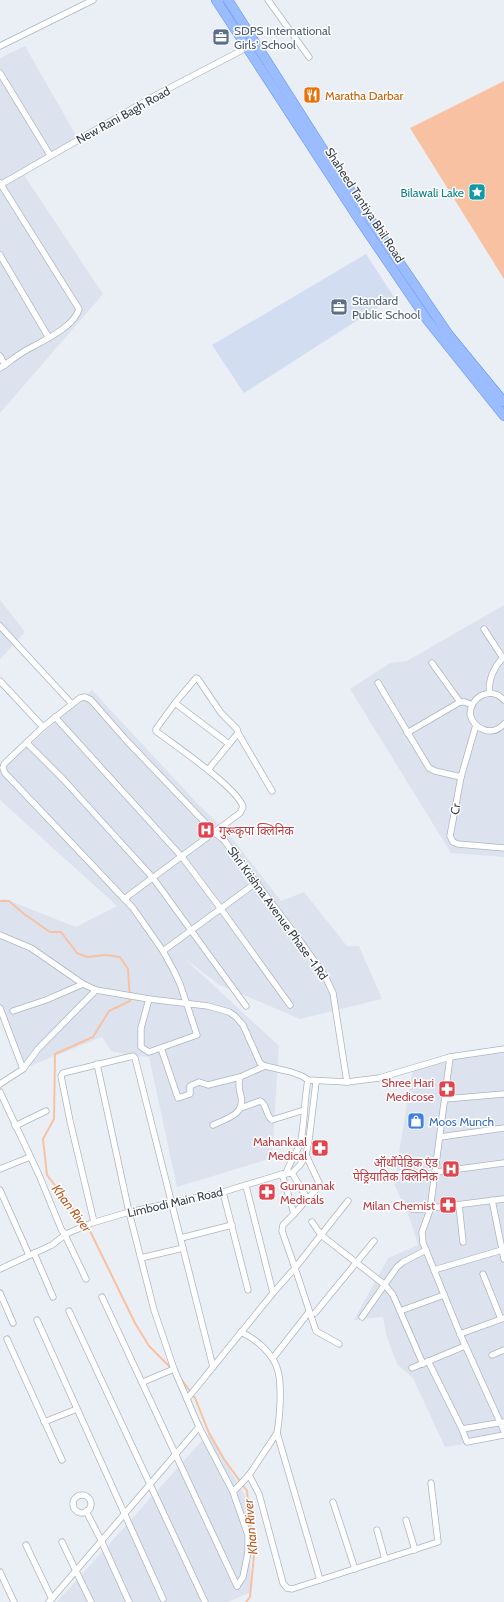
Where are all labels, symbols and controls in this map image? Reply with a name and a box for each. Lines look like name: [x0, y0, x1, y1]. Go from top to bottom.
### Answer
place label: SDPS International Girls' School: [234, 23, 331, 52]
office icon: SDPS International Girls' School: [211, 27, 231, 47]
street label: New Rani Bagh Road: [74, 83, 172, 147]
restaurant icon: Maratha Darbar: [302, 85, 322, 105]
place label: Maratha Darbar: [325, 88, 403, 103]
street label: Shaheed Tantiya Bhil Road: [322, 145, 408, 265]
place icon: Bilawali Lake: [467, 182, 487, 202]
place label: Bilawali Lake: [400, 185, 464, 200]
place label: Standard Public School: [352, 293, 420, 322]
office icon: Standard Public School: [329, 297, 349, 317]
street label: Cr: [447, 802, 463, 816]
hospital icon: गुरूकृपा क्लिनिक: [196, 820, 216, 840]
place label: गुरूकृपा क्लिनिक: [219, 823, 294, 839]
street label: Shri Krishna Avenue Phase -1 Rd: [225, 843, 331, 983]
place label: Shree Hari Medicose: [381, 1075, 434, 1104]
pharmacy icon: Shree Hari Medicose: [437, 1079, 457, 1099]
shop icon: Moos Munch: [406, 1111, 426, 1131]
place label: Moos Munch: [429, 1114, 494, 1129]
place label: Mahankaal Medical: [253, 1134, 307, 1163]
pharmacy icon: Mahankaal Medical: [310, 1138, 330, 1158]
place label: ऑर्थोपेडिक एंड पेड्रियातिक क्लिनिक: [353, 1155, 439, 1184]
hospital icon: ऑर्थोपेडिक एंड पेड्रियातिक क्लिनिक: [441, 1159, 461, 1179]
place label: Gurunanak Medicals: [280, 1178, 335, 1207]
water label: Khan River: [49, 1181, 96, 1236]
pharmacy icon: Gurunanak Medicals: [257, 1182, 277, 1202]
street label: Limbodi Main Road: [126, 1184, 224, 1220]
pharmacy icon: Milan Chemist: [438, 1195, 458, 1215]
place label: Milan Chemist: [363, 1198, 435, 1213]
water label: Khan River: [240, 1498, 260, 1555]

